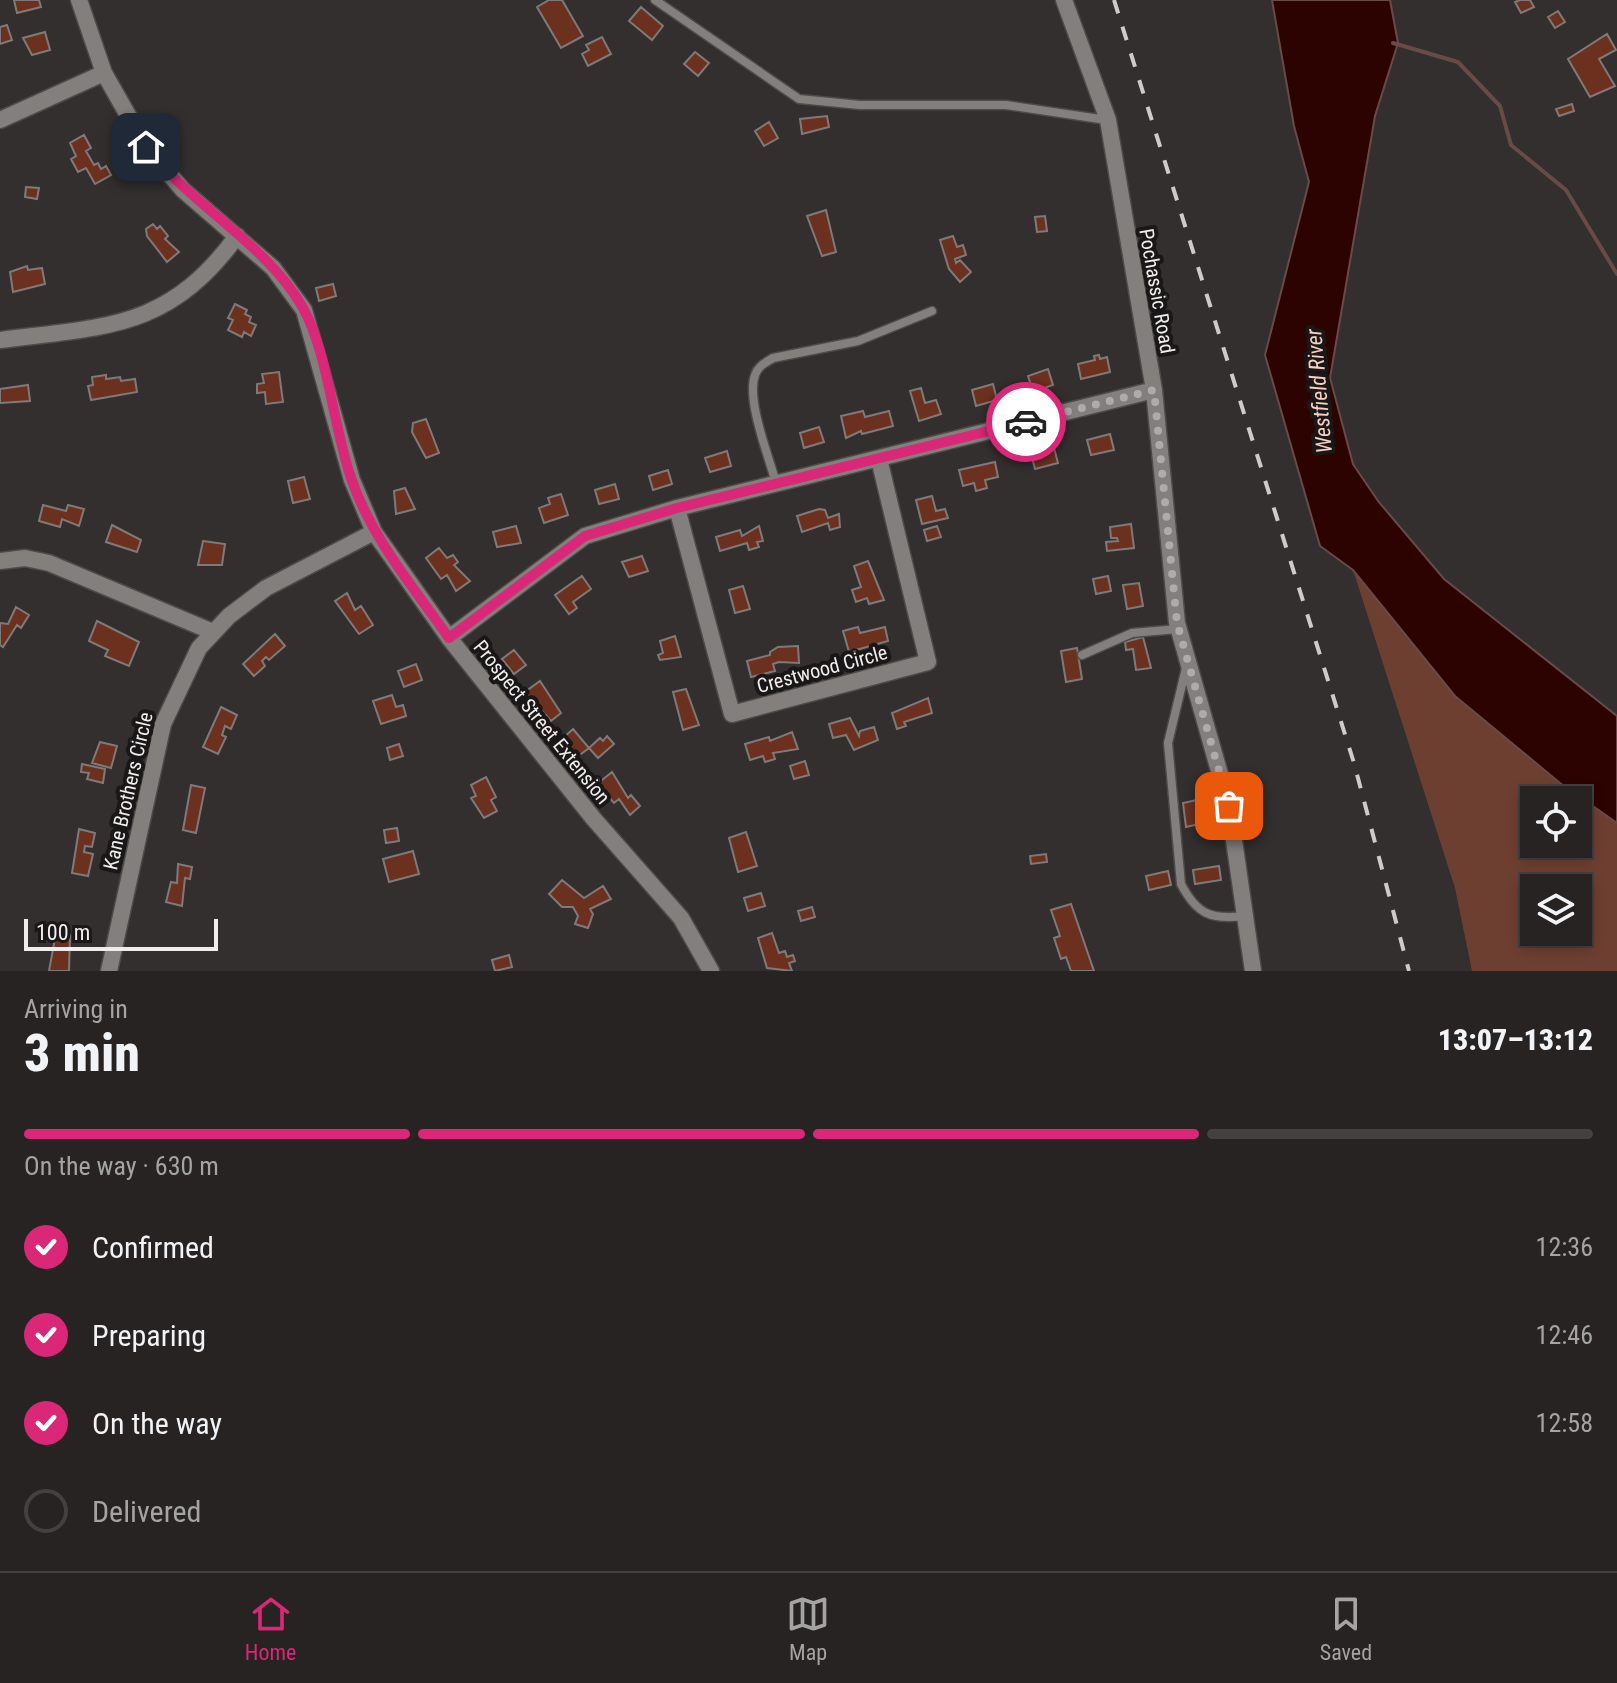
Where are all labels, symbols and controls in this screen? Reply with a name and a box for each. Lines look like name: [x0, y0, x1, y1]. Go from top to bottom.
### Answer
pin: [112, 113, 180, 181]
icon: home: [124, 125, 168, 169]
street label: Pochassic Road: [1134, 227, 1180, 355]
water label: Westfield River: [1301, 327, 1337, 454]
courier: [986, 382, 1066, 462]
icon: car: [1004, 400, 1048, 444]
street label: Prospect Street Extension: [469, 635, 615, 809]
street label: Crestwood Circle: [754, 640, 890, 698]
street label: Kane Brothers Circle: [98, 710, 158, 872]
pin: [1195, 772, 1263, 840]
icon: bag: [1207, 784, 1251, 828]
map controls: [1520, 786, 1592, 946]
button: locate: [1520, 786, 1592, 858]
button: layers: [1520, 874, 1592, 946]
scale bar: [24, 915, 218, 951]
text: 100 m: [36, 920, 90, 945]
text: Arriving in: [24, 994, 128, 1024]
text: 13:07–13:12: [1438, 1022, 1593, 1057]
text: 3 min: [24, 1023, 140, 1084]
text: On the way · 630 m: [24, 1151, 219, 1181]
icon: check: [24, 1225, 68, 1269]
text: Confirmed: [92, 1230, 214, 1265]
text: 12:36: [1536, 1232, 1593, 1262]
icon: check: [24, 1313, 68, 1357]
text: Preparing: [92, 1318, 206, 1353]
text: 12:46: [1536, 1320, 1593, 1350]
icon: check: [24, 1401, 68, 1445]
text: On the way: [92, 1406, 222, 1441]
text: 12:58: [1536, 1408, 1593, 1438]
text: Delivered: [92, 1494, 201, 1529]
tab: Home: [245, 1592, 296, 1665]
tab: Map: [786, 1592, 830, 1665]
tab: Saved: [1320, 1592, 1372, 1665]

